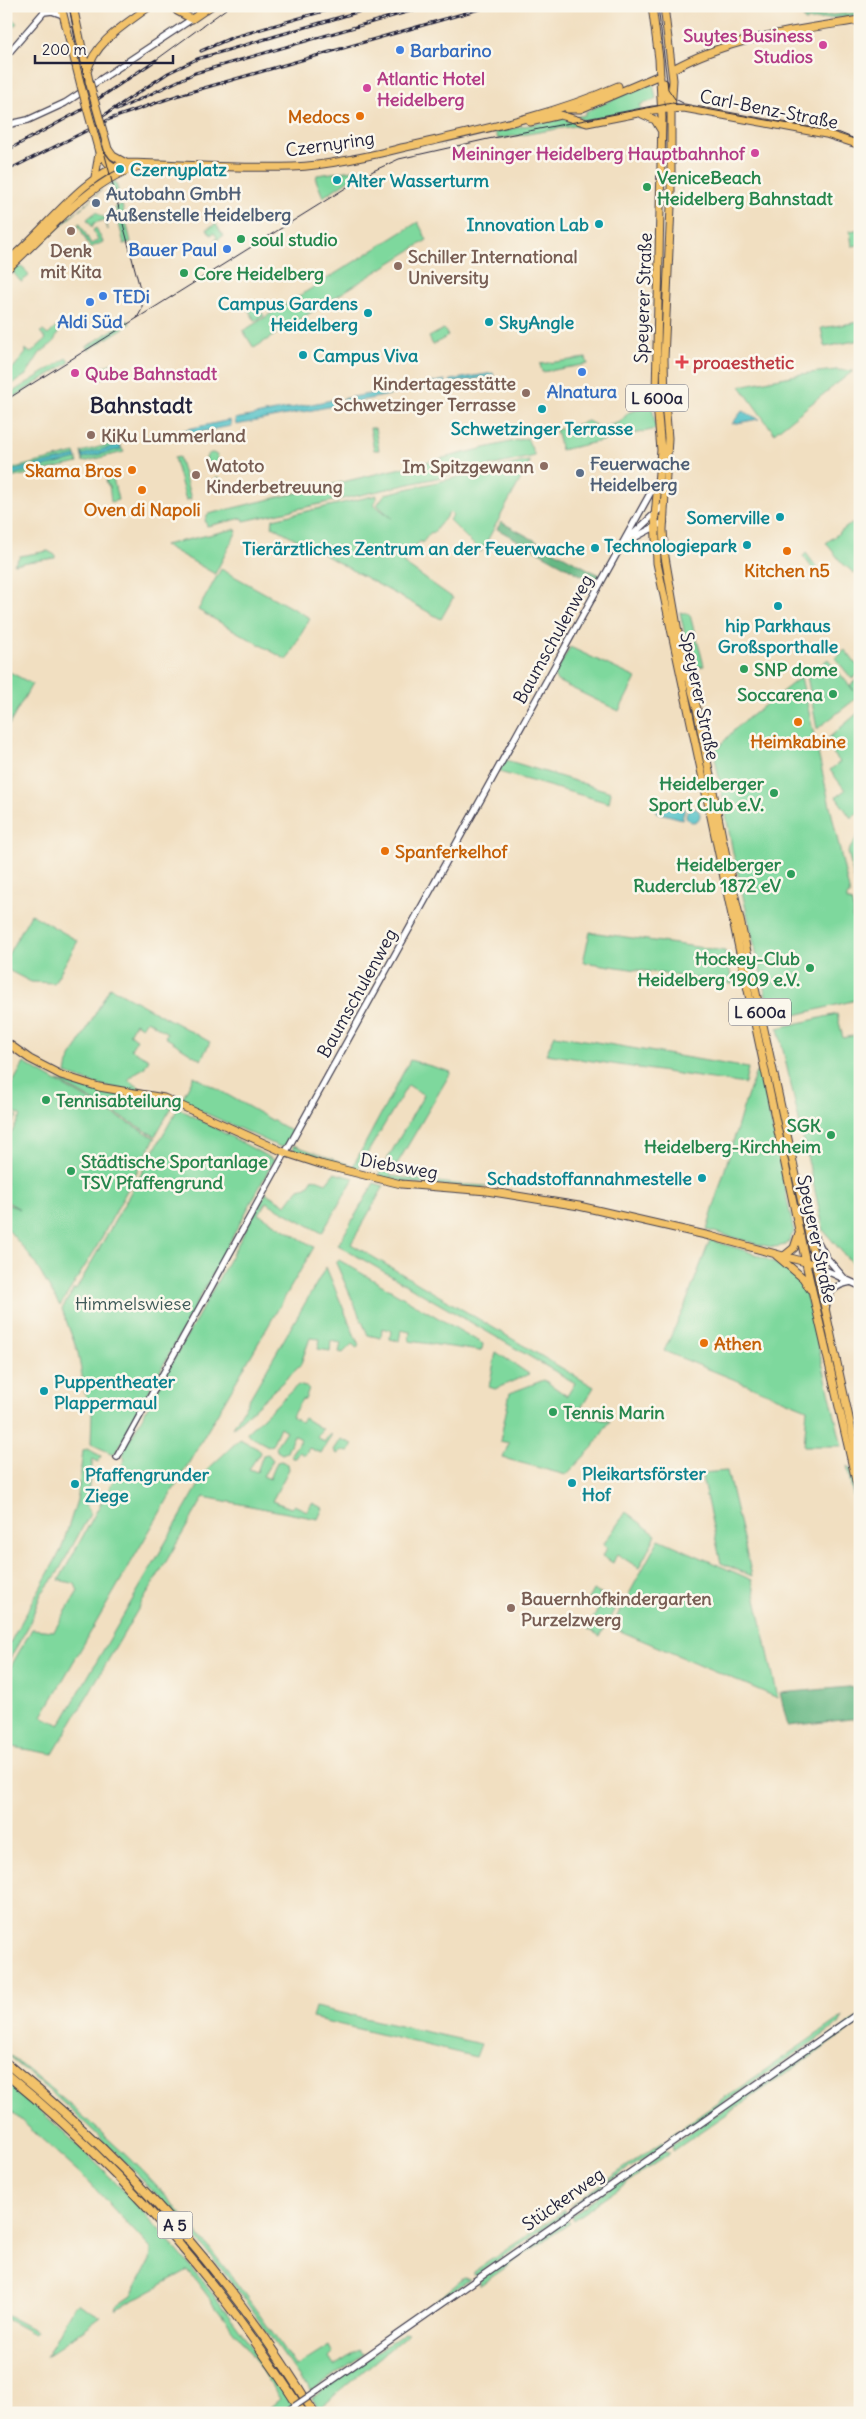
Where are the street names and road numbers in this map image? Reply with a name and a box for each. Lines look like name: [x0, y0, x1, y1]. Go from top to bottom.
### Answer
street label: Carl-Benz-Straße: [698, 84, 840, 134]
street label: Czernyring: [284, 126, 376, 162]
street label: Speyerer Straße: [629, 232, 657, 364]
road number: L 600a: [626, 384, 688, 412]
street label: Baumschulenweg: [508, 570, 598, 708]
street label: Speyerer Straße: [675, 630, 725, 762]
street label: Baumschulenweg: [312, 924, 402, 1062]
road number: L 600a: [729, 999, 791, 1026]
street label: Diebsweg: [358, 1148, 440, 1184]
street label: Speyerer Straße: [792, 1173, 842, 1305]
street label: Stückerweg: [517, 2162, 609, 2236]
road number: A 5: [158, 2212, 192, 2238]

